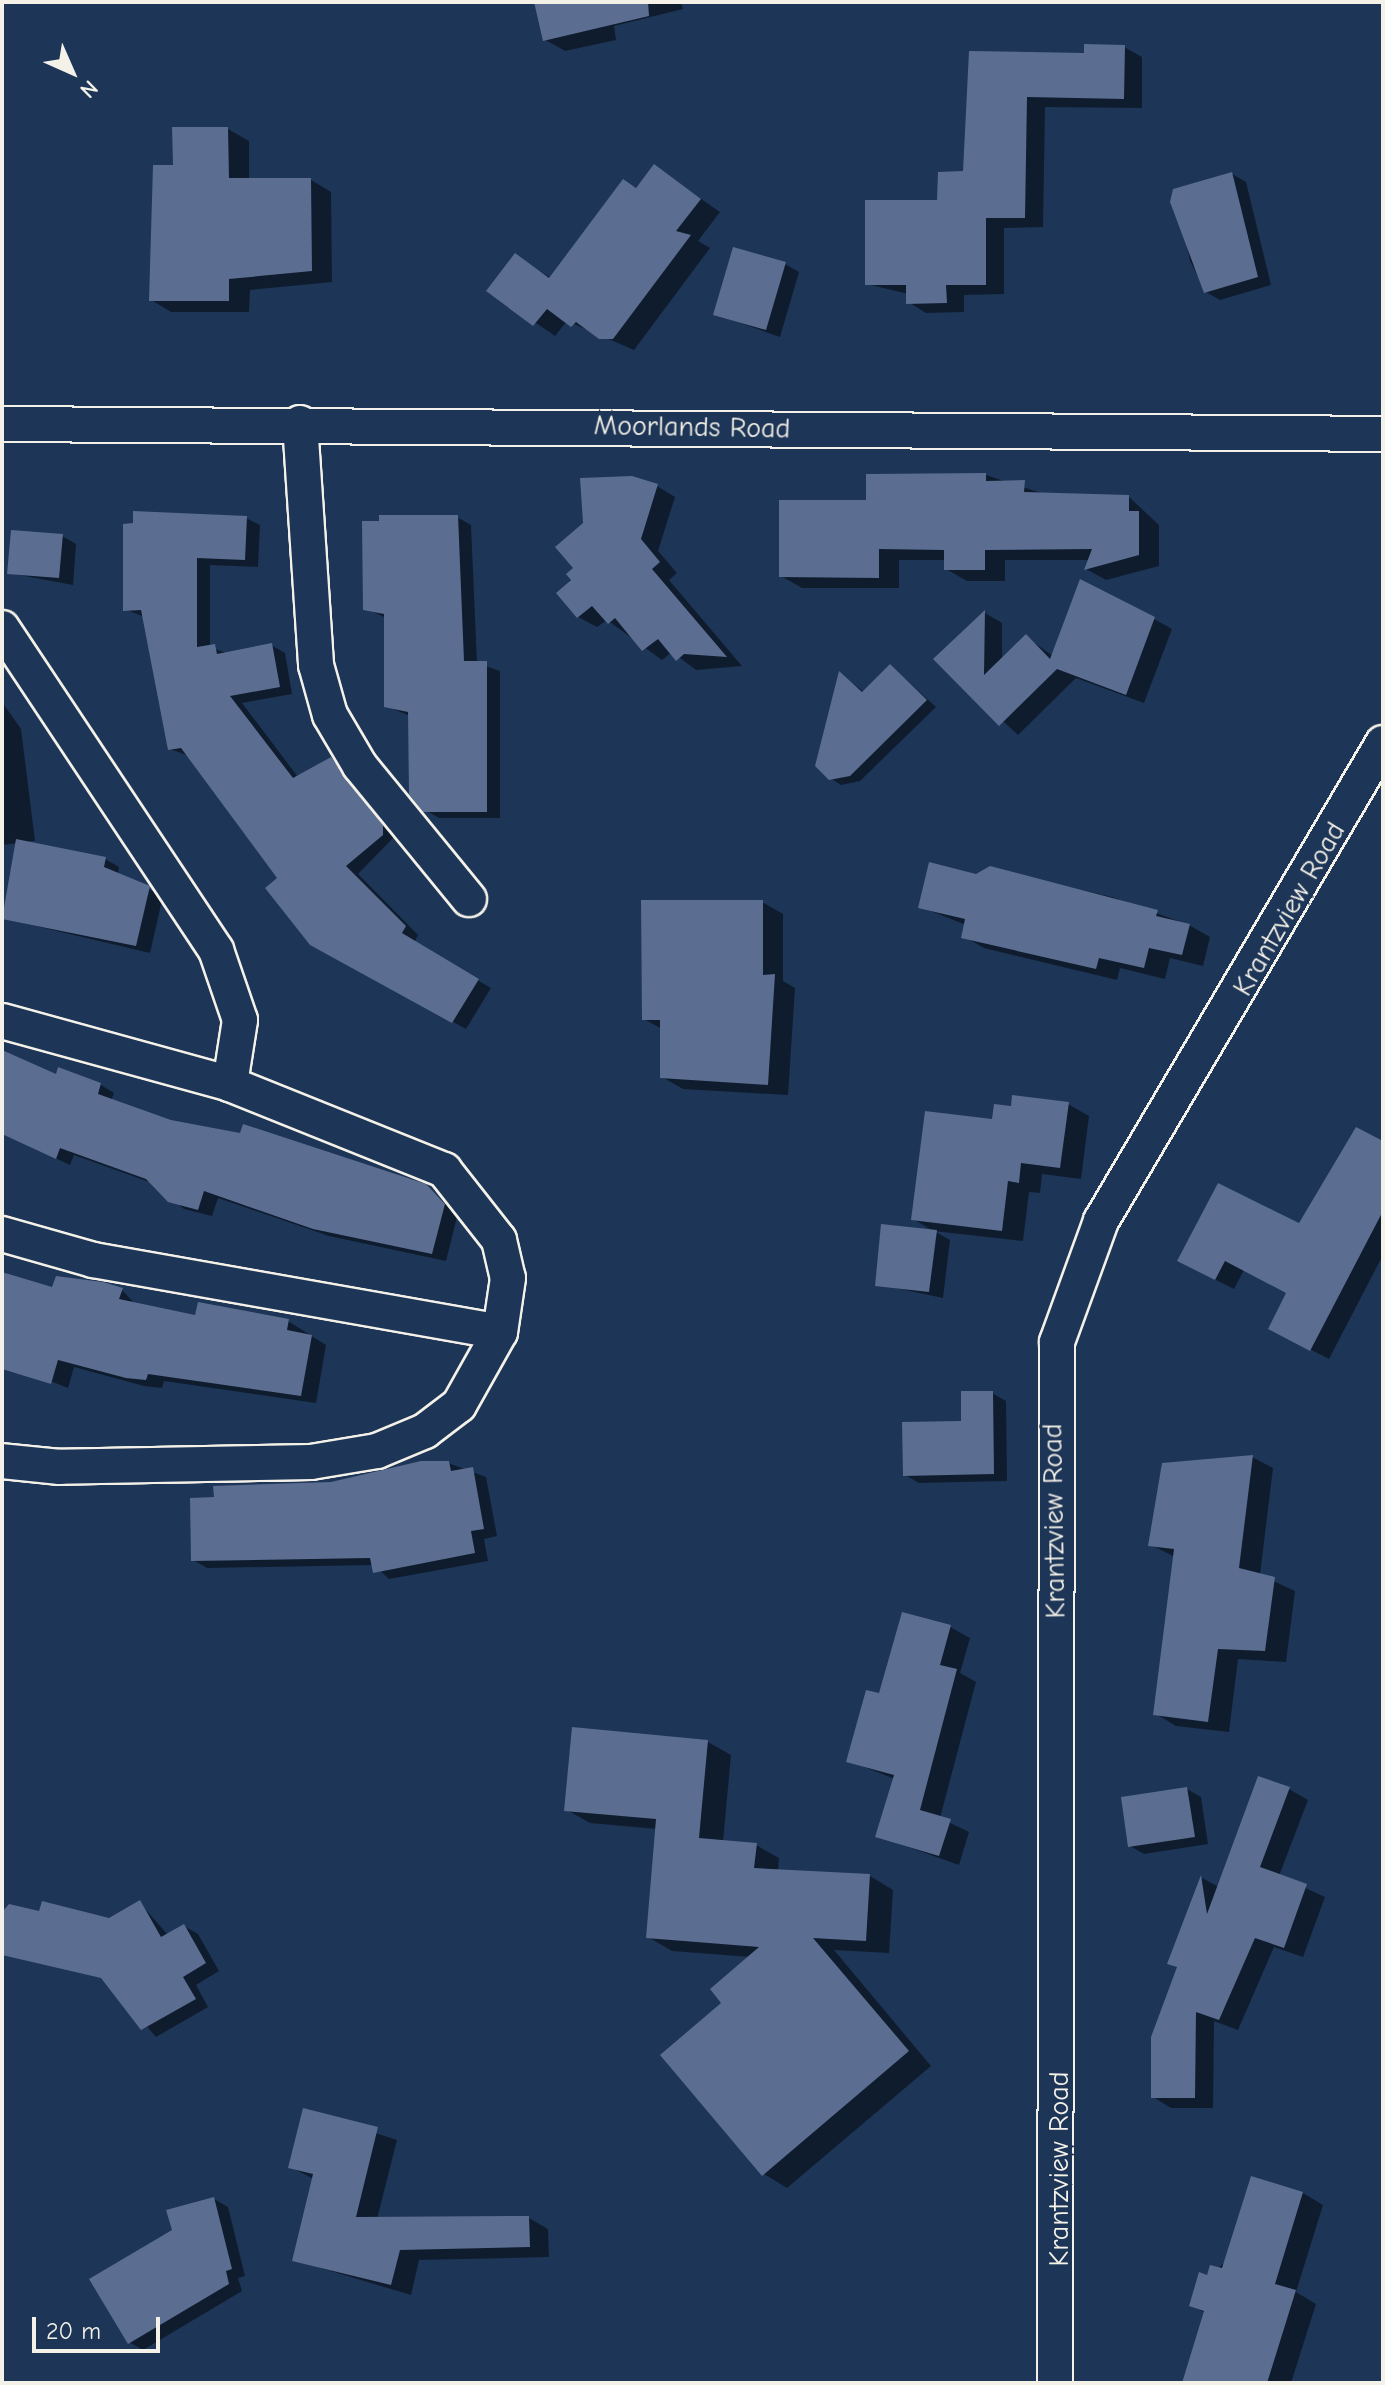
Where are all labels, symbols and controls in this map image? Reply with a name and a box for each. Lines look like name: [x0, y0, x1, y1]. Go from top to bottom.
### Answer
north arrow: [32, 32, 112, 112]
text: N: [75, 75, 103, 103]
street label: Moorlands Road: [593, 408, 791, 446]
street label: Krantzview Road: [1226, 816, 1352, 1002]
street label: Krantzview Road: [1036, 1423, 1072, 1619]
street label: Krantzview Road: [1042, 2072, 1076, 2266]
scale bar: [36, 2301, 164, 2351]
text: 20 m: [46, 2317, 101, 2345]

